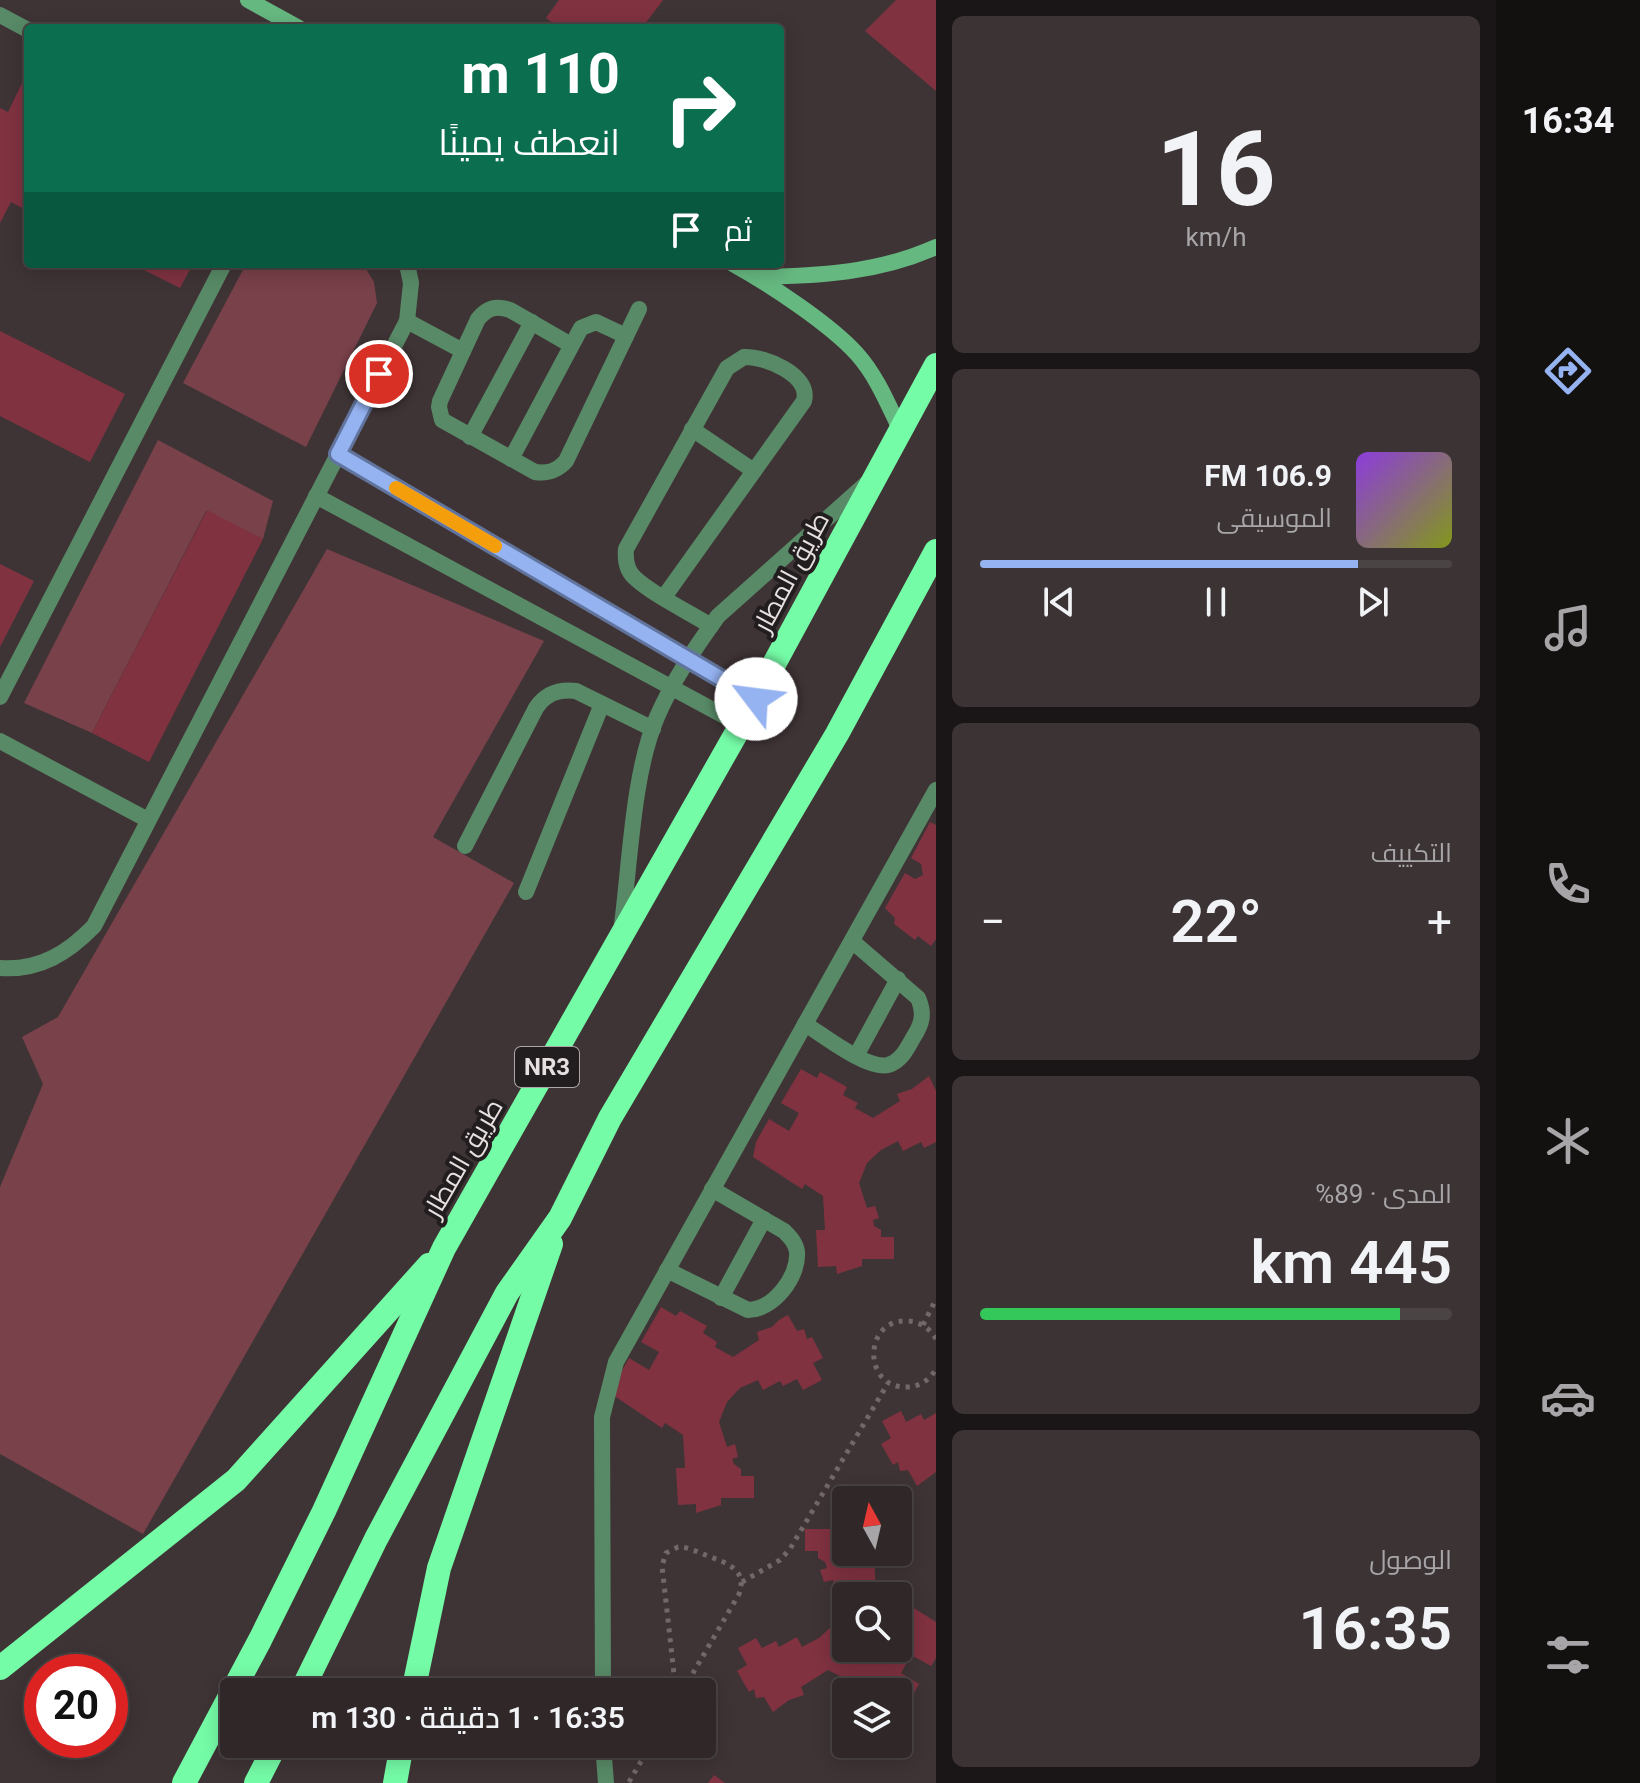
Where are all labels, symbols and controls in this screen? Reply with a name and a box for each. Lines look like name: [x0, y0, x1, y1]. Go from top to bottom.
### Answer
text: 110 m: [461, 41, 620, 107]
icon: right: [648, 56, 752, 160]
text: 16:34: [1522, 100, 1614, 142]
text: 16: [1156, 109, 1276, 230]
text: انعطف يمينًا: [438, 122, 620, 164]
icon: arrive: [664, 208, 708, 252]
text: ثم: [724, 213, 752, 248]
text: km/h: [1185, 222, 1247, 252]
pin: [345, 340, 413, 408]
icon: directions: [1540, 343, 1596, 399]
icon: arrive: [357, 352, 401, 396]
text: 106.9 FM: [1204, 458, 1332, 493]
text: الموسيقى: [1217, 503, 1332, 533]
street label: طريق المطار: [746, 507, 836, 639]
icon: previous: [1037, 580, 1081, 624]
icon: pause: [1194, 580, 1238, 624]
icon: next: [1351, 580, 1395, 624]
icon: music: [1540, 600, 1596, 656]
position arrow: [714, 657, 798, 741]
text: التكييف: [1370, 838, 1452, 868]
icon: phone: [1540, 856, 1596, 912]
text: 22°: [1170, 886, 1262, 957]
text: −: [980, 896, 1005, 948]
text: +: [1427, 896, 1452, 948]
road number: NR3: [515, 1047, 579, 1087]
street label: طريق المطار: [416, 1094, 510, 1225]
icon: climate: [1540, 1113, 1596, 1169]
text: المدى · 89%: [1315, 1179, 1452, 1209]
text: 445 km: [1250, 1227, 1452, 1298]
icon: car: [1540, 1370, 1596, 1426]
north arrow: [832, 1486, 912, 1566]
map controls: [832, 1486, 912, 1758]
text: الوصول: [1369, 1545, 1452, 1575]
button: search: [832, 1582, 912, 1662]
text: 16:35: [1299, 1593, 1452, 1664]
icon: filters: [1540, 1627, 1596, 1683]
speed limit sign: 20: [24, 1654, 128, 1758]
button: layers: [832, 1678, 912, 1758]
text: 16:35 · 1 دقيقة · 130 m: [311, 1700, 625, 1735]

